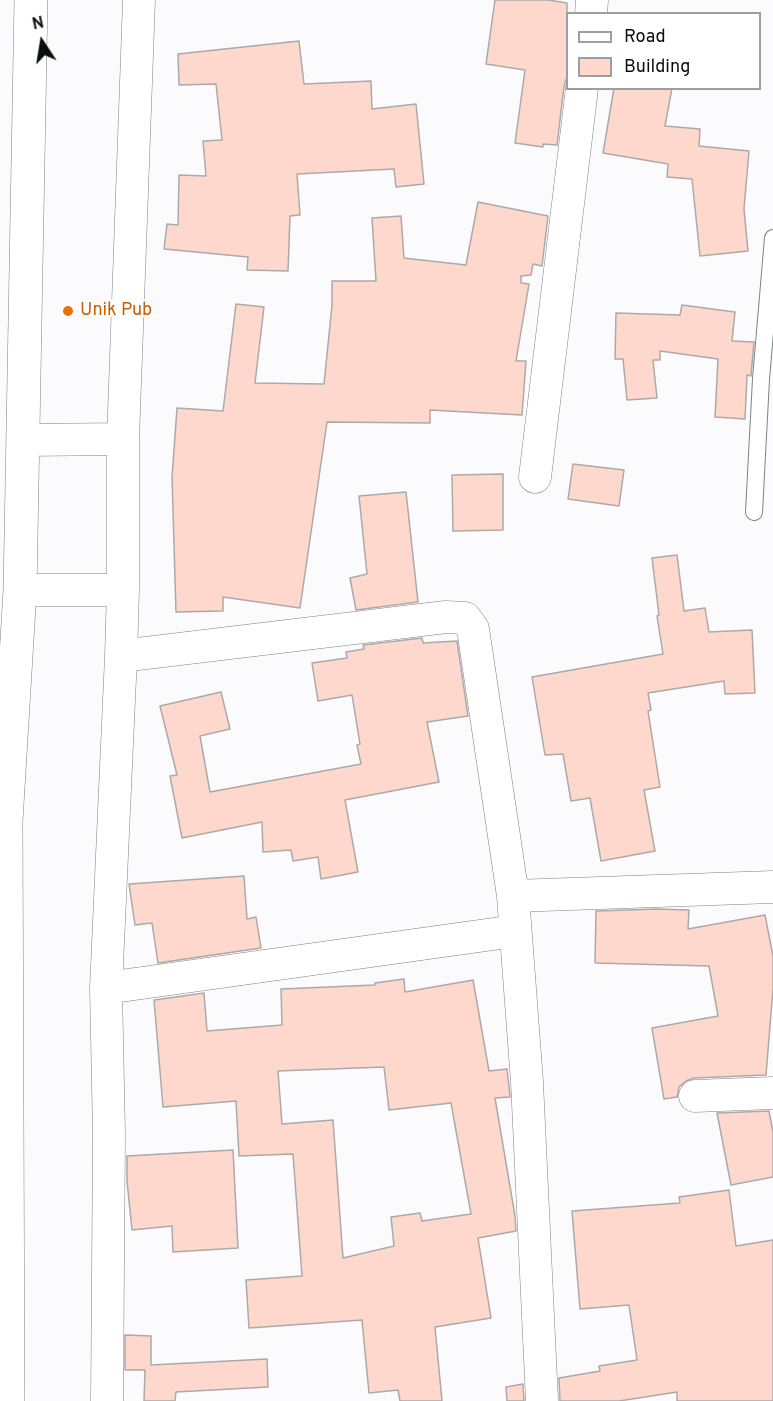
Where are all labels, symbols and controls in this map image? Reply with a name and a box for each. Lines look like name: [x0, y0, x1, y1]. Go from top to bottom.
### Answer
north arrow: [12, 12, 72, 72]
legend: [566, 12, 761, 90]
text: N: [31, 13, 46, 35]
text: Road: [624, 26, 666, 49]
text: Building: [624, 56, 690, 79]
place label: Unik Pub: [80, 300, 152, 322]
marker: Unik Pub: [61, 304, 75, 318]

